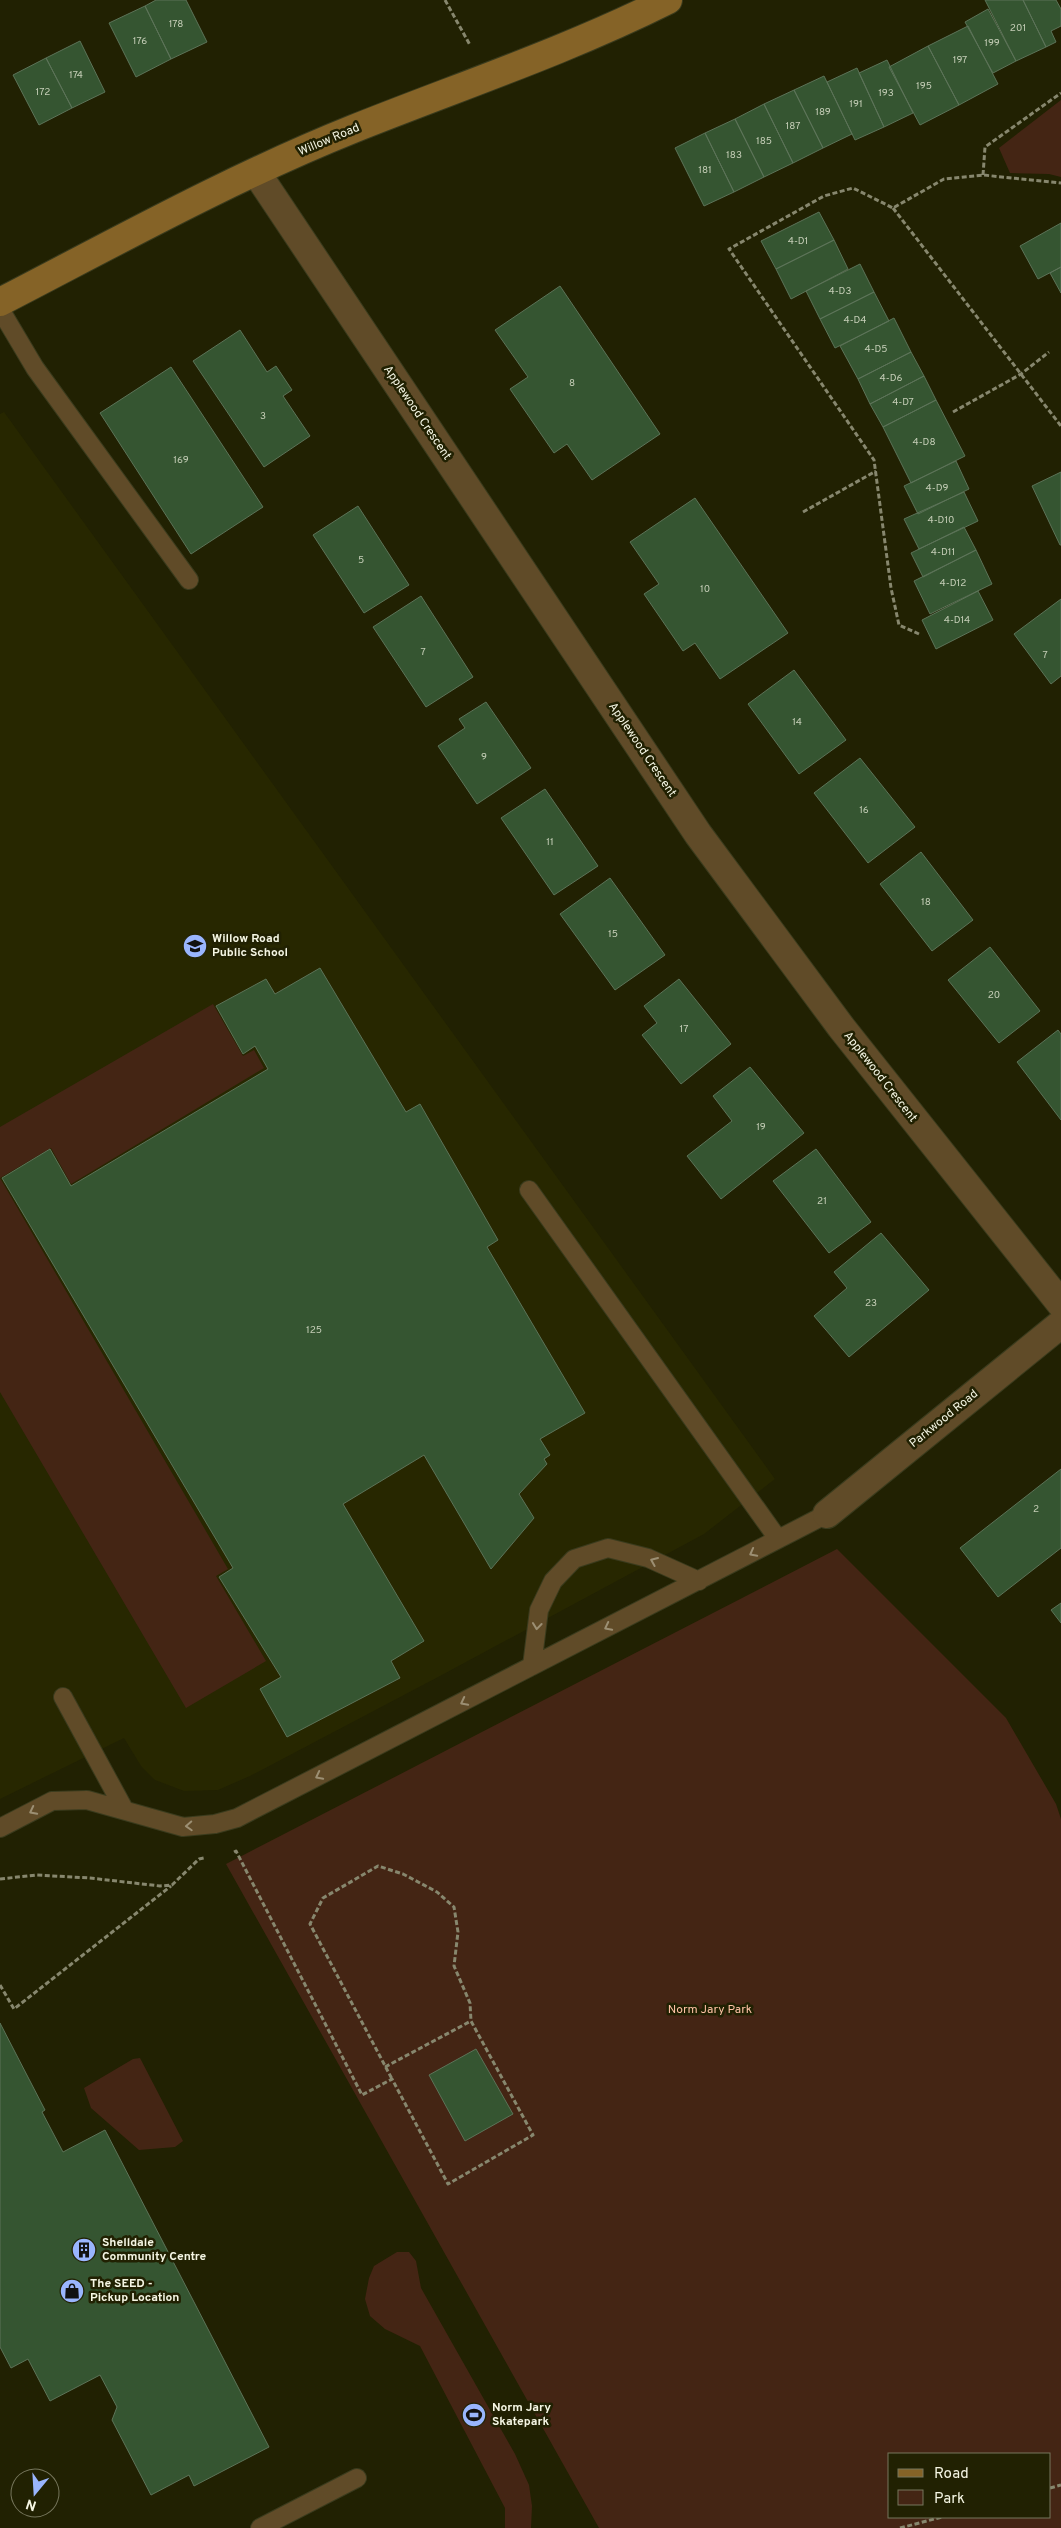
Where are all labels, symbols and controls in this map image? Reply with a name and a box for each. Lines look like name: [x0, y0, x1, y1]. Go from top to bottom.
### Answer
house number: 178: [169, 18, 183, 31]
house number: 201: [1010, 22, 1026, 35]
house number: 176: [133, 35, 147, 48]
house number: 199: [984, 37, 1000, 50]
house number: 197: [953, 54, 967, 67]
house number: 174: [69, 69, 83, 82]
house number: 195: [916, 80, 932, 93]
house number: 172: [36, 86, 50, 99]
house number: 193: [878, 87, 894, 100]
house number: 191: [849, 98, 863, 111]
house number: 189: [815, 106, 831, 119]
street label: Willow Road: [296, 120, 362, 160]
house number: 187: [786, 120, 800, 133]
house number: 185: [756, 135, 772, 148]
house number: 183: [726, 149, 742, 162]
house number: 181: [698, 164, 712, 177]
house number: 4-D1: [788, 235, 808, 248]
house number: 4-D3: [829, 285, 851, 298]
house number: 4-D4: [843, 314, 867, 327]
house number: 4-D5: [864, 343, 888, 356]
street label: Applewood Crescent: [379, 363, 455, 463]
house number: 4-D6: [880, 372, 902, 385]
house number: 8: [569, 377, 575, 390]
house number: 4-D7: [892, 396, 914, 409]
house number: 3: [260, 410, 266, 423]
house number: 4-D8: [912, 436, 936, 449]
house number: 169: [173, 454, 189, 467]
house number: 4-D9: [926, 482, 948, 495]
house number: 4-D10: [927, 514, 955, 527]
house number: 4-D11: [931, 546, 955, 559]
house number: 5: [358, 554, 364, 567]
house number: 4-D12: [940, 577, 966, 590]
house number: 10: [700, 583, 710, 596]
house number: 4-D14: [944, 614, 970, 627]
house number: 7: [420, 646, 426, 659]
house number: 7: [1042, 649, 1048, 662]
street label: Applewood Crescent: [604, 700, 680, 800]
house number: 14: [792, 716, 802, 729]
house number: 9: [481, 751, 487, 764]
house number: 16: [859, 804, 869, 817]
house number: 11: [546, 836, 554, 849]
house number: 18: [921, 896, 931, 909]
house number: 15: [608, 928, 618, 941]
place label: Willow Road Public School: [212, 931, 288, 961]
school or university icon: Willow Road Public School: [182, 933, 208, 959]
house number: 20: [988, 989, 1000, 1002]
house number: 17: [680, 1023, 688, 1036]
street label: Applewood Crescent: [840, 1028, 920, 1126]
house number: 19: [756, 1121, 766, 1134]
house number: 21: [817, 1195, 827, 1208]
house number: 23: [865, 1297, 877, 1310]
house number: 125: [306, 1324, 322, 1337]
street label: Parkwood Road: [906, 1386, 982, 1452]
house number: 2: [1033, 1503, 1039, 1516]
one-way arrow: [749, 1547, 758, 1557]
one-way arrow: [650, 1557, 659, 1568]
one-way arrow: [604, 1621, 613, 1631]
one-way arrow: [532, 1622, 543, 1630]
one-way arrow: [460, 1696, 469, 1706]
one-way arrow: [315, 1770, 324, 1780]
one-way arrow: [29, 1805, 38, 1815]
one-way arrow: [185, 1821, 193, 1832]
park label: Norm Jary Park: [668, 2002, 752, 2018]
place label: Shelldale Community Centre: [102, 2235, 207, 2265]
building icon: Shelldale Community Centre: [71, 2237, 97, 2263]
place label: The SEED - Pickup Location: [90, 2276, 179, 2306]
shop icon: The SEED - Pickup Location: [59, 2278, 85, 2304]
place label: Norm Jary Skatepark: [492, 2400, 551, 2430]
sports icon: Norm Jary Skatepark: [461, 2402, 487, 2428]
legend: [888, 2453, 1051, 2518]
text: Road: [934, 2465, 969, 2484]
north arrow: [10, 2468, 60, 2518]
text: Park: [934, 2490, 965, 2509]
text: N: [24, 2494, 39, 2514]

